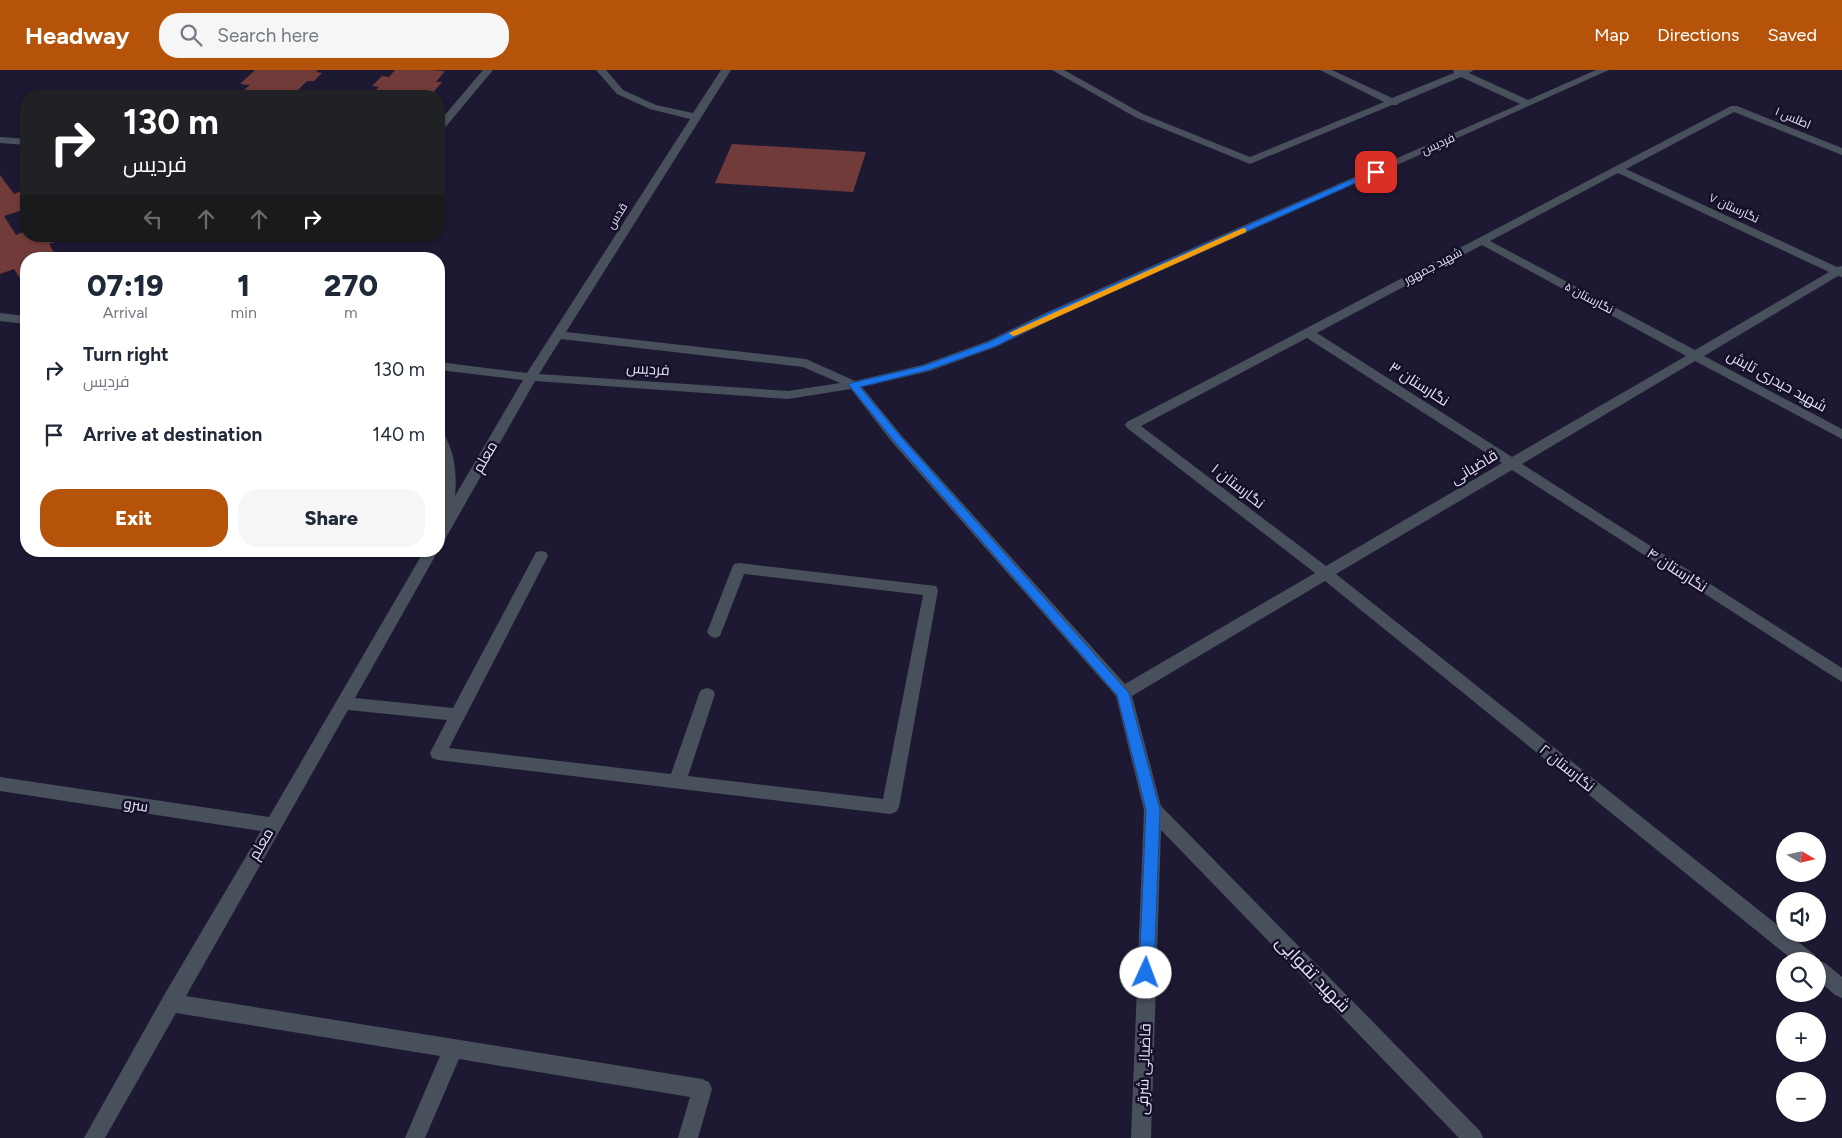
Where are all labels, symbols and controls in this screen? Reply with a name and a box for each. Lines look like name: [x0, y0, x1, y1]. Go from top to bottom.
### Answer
search box: [159, 13, 509, 58]
text: Headway: [25, 21, 129, 50]
icon: search: [177, 21, 205, 49]
text: Search here: [217, 24, 319, 47]
text: Map: [1594, 24, 1629, 46]
text: Directions: [1657, 24, 1739, 46]
text: Saved: [1767, 24, 1817, 46]
text: 130 m: [123, 101, 219, 143]
street label: اطلس ۱: [1773, 104, 1813, 132]
icon: right: [40, 110, 105, 175]
street label: فردیس: [1419, 131, 1457, 157]
text: فردیس: [123, 151, 187, 178]
pin: [1355, 151, 1397, 193]
icon: arrive: [1362, 158, 1390, 186]
street label: نگارستان ۷: [1707, 190, 1761, 226]
street label: قدس: [604, 200, 630, 232]
icon: left: [139, 205, 167, 233]
icon: ahead: [192, 205, 220, 233]
icon: ahead: [245, 205, 273, 233]
icon: right: [298, 205, 326, 233]
street label: شهید جمهور: [1401, 245, 1464, 288]
text: 07:19: [87, 267, 164, 304]
text: 1: [237, 267, 250, 304]
text: 270: [324, 267, 378, 304]
street label: نگارستان ۵: [1562, 279, 1616, 317]
text: Arrival: [103, 303, 148, 322]
text: min: [231, 303, 257, 322]
text: m: [344, 303, 358, 322]
text: Turn right: [83, 343, 169, 366]
street label: شهید حیدری تابش: [1723, 346, 1830, 417]
icon: right: [40, 356, 68, 384]
text: 130 m: [374, 358, 425, 381]
street label: نگارستان ۳: [1385, 358, 1452, 411]
street label: فردیس: [626, 359, 670, 380]
text: فردیس: [83, 372, 129, 391]
icon: arrive: [40, 421, 68, 449]
text: Arrive at destination: [83, 423, 262, 446]
text: 140 m: [372, 423, 425, 446]
street label: معلم: [469, 438, 502, 477]
street label: قاضیانی: [1447, 446, 1501, 489]
street label: نگارستان ۱: [1207, 460, 1268, 513]
button: Exit: [40, 489, 228, 547]
button: Share: [238, 489, 425, 547]
street label: نگارستان ۴: [1643, 544, 1710, 597]
street label: نگارستان ۲: [1535, 740, 1598, 796]
street label: سرو: [122, 794, 150, 816]
street label: معلم: [245, 825, 278, 864]
north arrow: [1776, 832, 1826, 882]
map controls: [1776, 832, 1826, 1122]
button: sound: [1776, 892, 1826, 942]
street label: شهید تقوایی: [1271, 931, 1355, 1017]
position arrow: [1119, 946, 1171, 998]
button: search: [1776, 952, 1826, 1002]
button: +: [1776, 1012, 1826, 1062]
street label: قاضیانی شرقی: [1133, 1023, 1156, 1115]
button: −: [1776, 1072, 1826, 1122]

